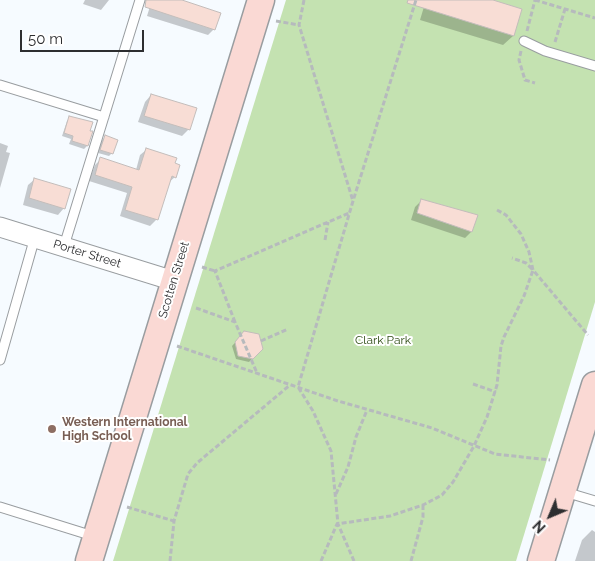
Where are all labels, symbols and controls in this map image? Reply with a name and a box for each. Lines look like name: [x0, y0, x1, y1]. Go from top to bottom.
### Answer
scale bar: [22, 20, 146, 52]
text: 50 m: [28, 30, 63, 48]
street label: Porter Street: [51, 237, 123, 271]
street label: Scotten Street: [156, 240, 192, 320]
park label: Clark Park: [355, 333, 411, 347]
place label: Western International High School: [62, 415, 187, 443]
marker: Western International High School: [46, 423, 58, 435]
north arrow: [525, 491, 575, 541]
text: N: [530, 517, 549, 536]

